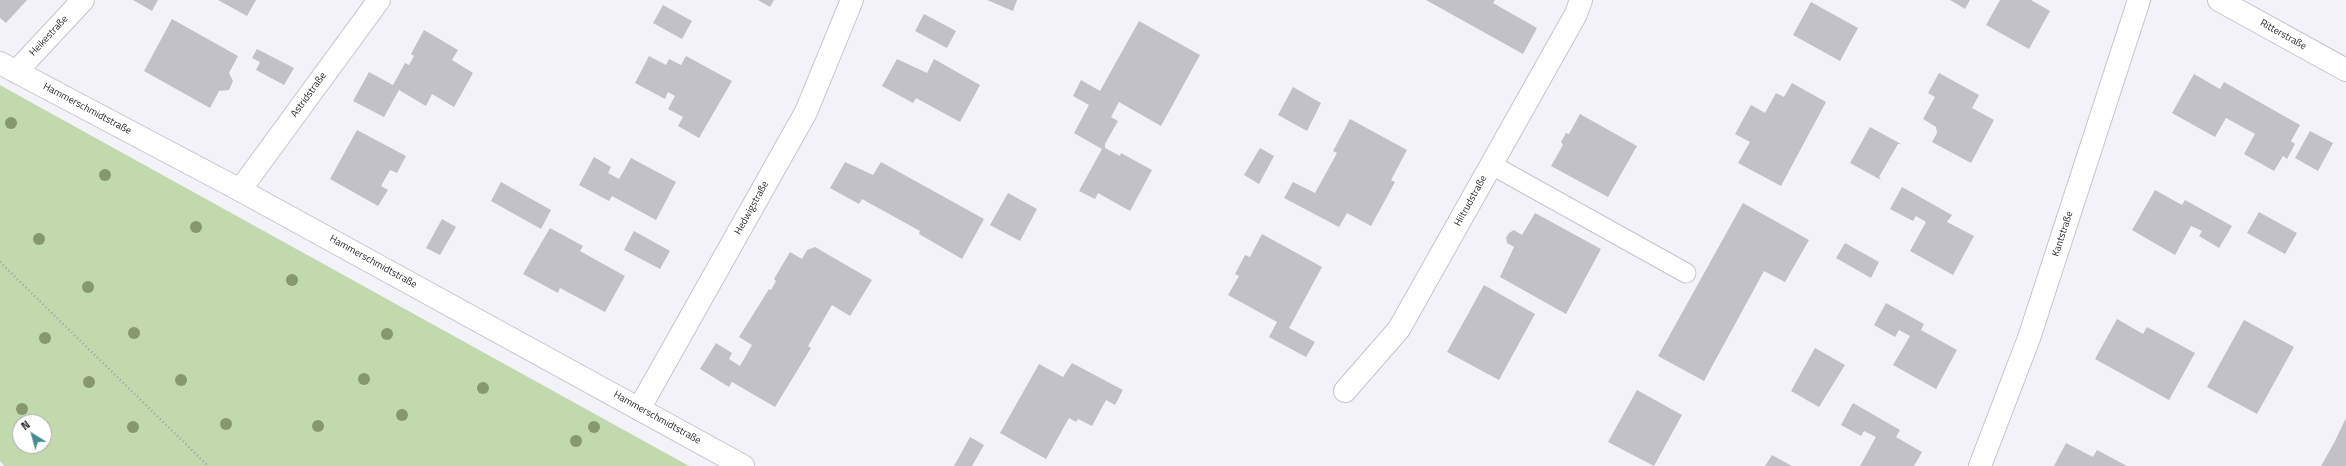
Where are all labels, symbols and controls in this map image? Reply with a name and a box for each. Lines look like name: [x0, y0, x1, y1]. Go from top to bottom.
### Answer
street label: Heikestraße: [27, 13, 71, 59]
street label: Ritterstraße: [2258, 17, 2308, 53]
street label: Astridstraße: [289, 70, 329, 120]
street label: Hammerschmidtstraße: [41, 81, 133, 137]
street label: Hiltrudstraße: [1452, 173, 1490, 229]
street label: Hedwigstraße: [732, 179, 772, 237]
street label: Kantstraße: [2050, 210, 2076, 258]
street label: Hammerschmidtstraße: [327, 233, 419, 291]
street label: Hammerschmidtstraße: [611, 389, 703, 447]
north arrow: [12, 414, 52, 454]
text: N: [18, 417, 33, 434]

